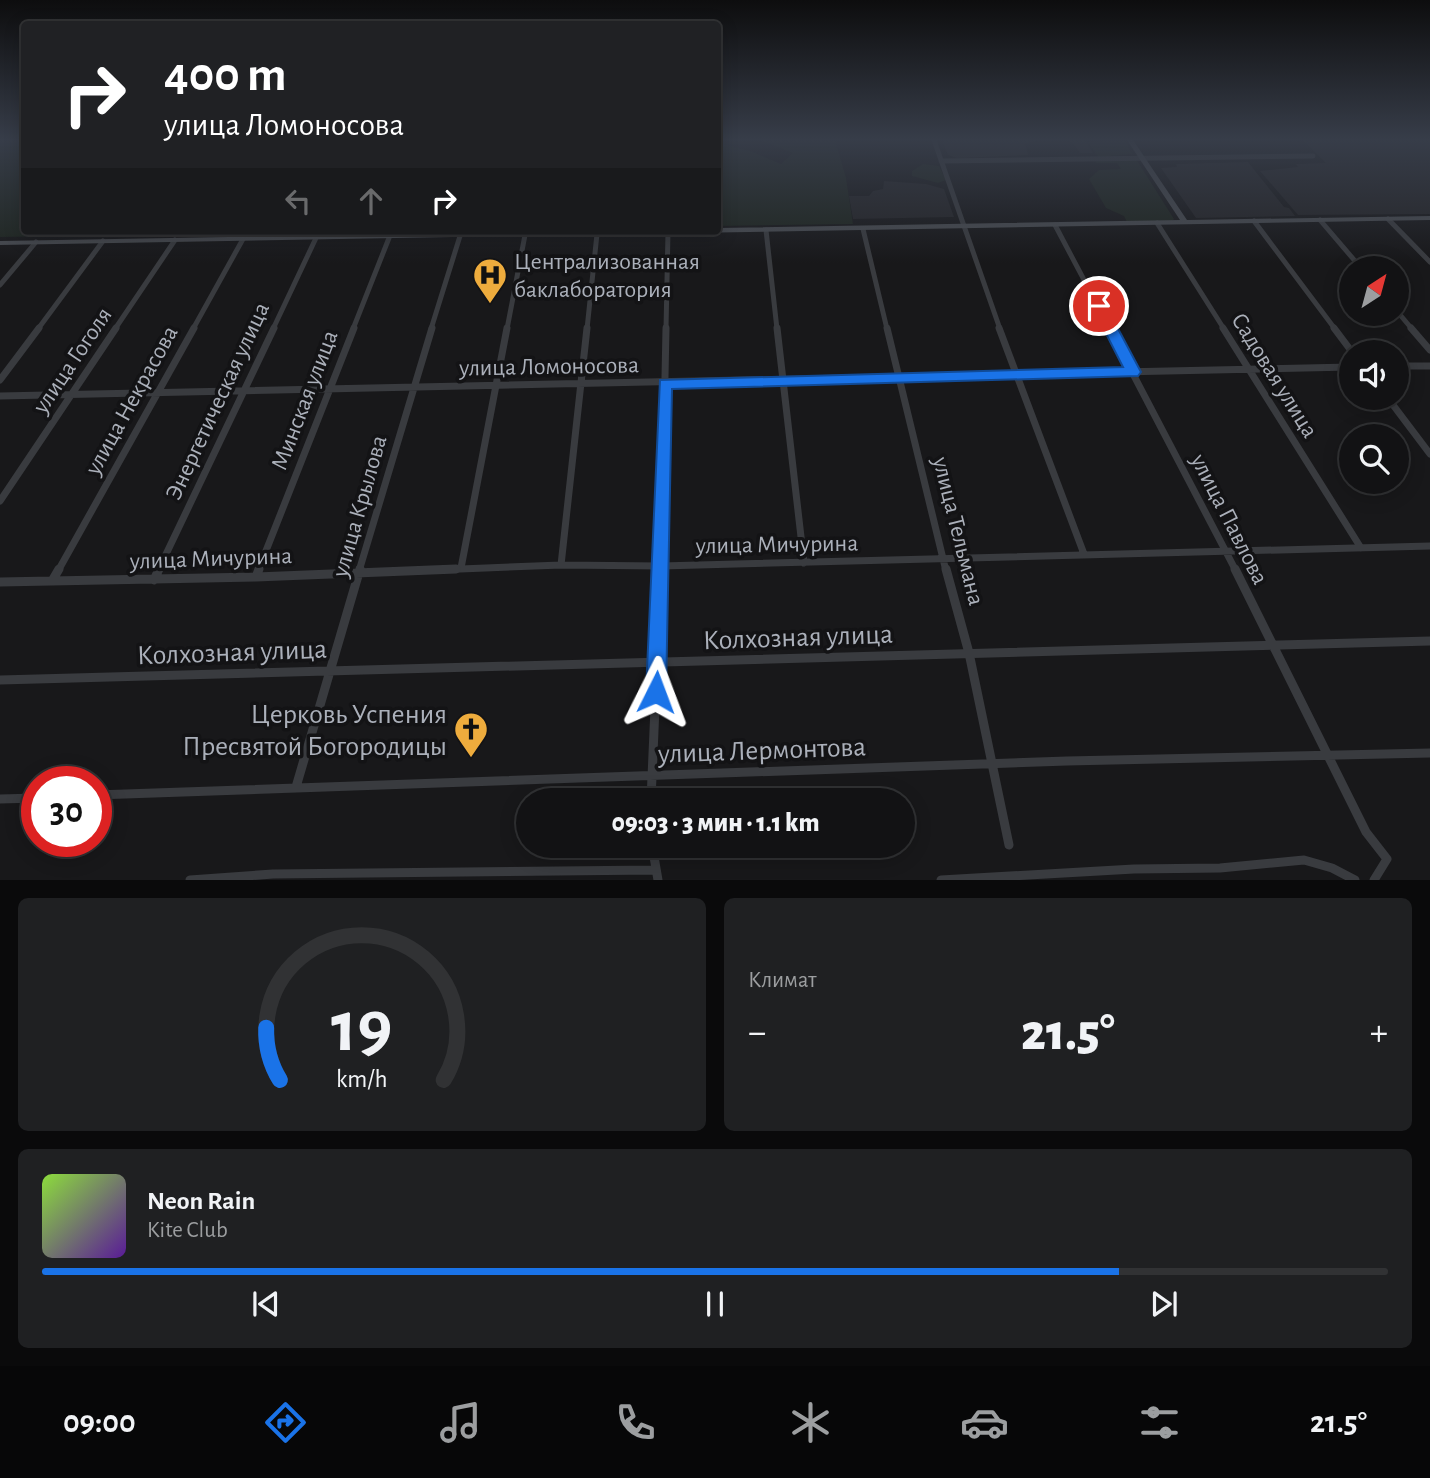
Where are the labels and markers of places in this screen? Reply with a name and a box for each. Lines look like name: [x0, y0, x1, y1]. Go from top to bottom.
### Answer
place label: Централизованная баклаборатория: [514, 250, 700, 302]
hospital icon: Централизованная баклаборатория: [471, 256, 509, 305]
pin: [1069, 276, 1129, 336]
place label: Церковь Успения Пресвятой Богородицы: [182, 701, 447, 761]
church icon: Церковь Успения Пресвятой Богородицы: [452, 710, 490, 759]

